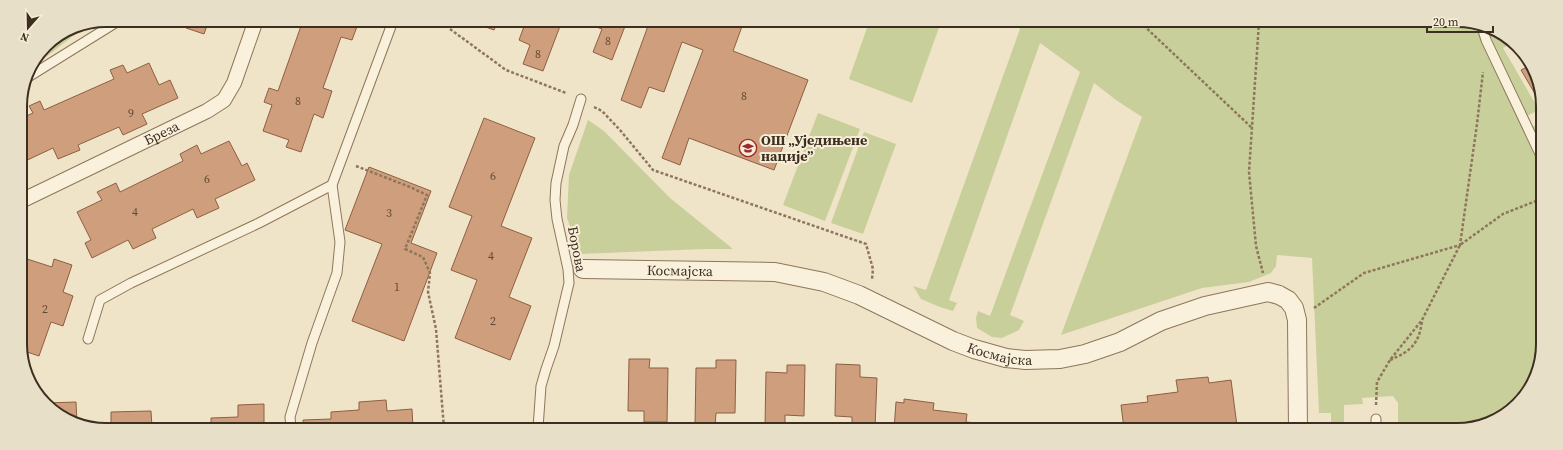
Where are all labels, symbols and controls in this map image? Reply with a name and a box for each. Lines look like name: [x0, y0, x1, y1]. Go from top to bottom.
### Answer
north arrow: [8, 8, 48, 48]
scale bar: [1427, 8, 1493, 34]
text: 20 m: [1433, 14, 1459, 30]
text: N: [18, 29, 31, 45]
house number: 8: [605, 33, 611, 49]
house number: 8: [535, 46, 541, 62]
house number: 8: [741, 88, 747, 104]
house number: 8: [295, 93, 301, 109]
house number: 9: [128, 105, 134, 121]
street label: Бреза: [140, 116, 183, 150]
place label: ОШ „Уједињене нације”: [761, 130, 867, 166]
school or university icon: ОШ „Уједињене нације”: [738, 138, 758, 158]
house number: 6: [490, 168, 496, 184]
house number: 6: [204, 171, 210, 187]
house number: 4: [132, 204, 138, 220]
house number: 3: [386, 205, 392, 221]
street label: Борова: [563, 224, 591, 275]
house number: 4: [488, 248, 494, 264]
street label: Космајска: [647, 260, 714, 281]
house number: 1: [394, 279, 400, 295]
house number: 2: [42, 301, 48, 317]
house number: 2: [490, 313, 496, 329]
street label: Космајска: [964, 337, 1033, 370]

